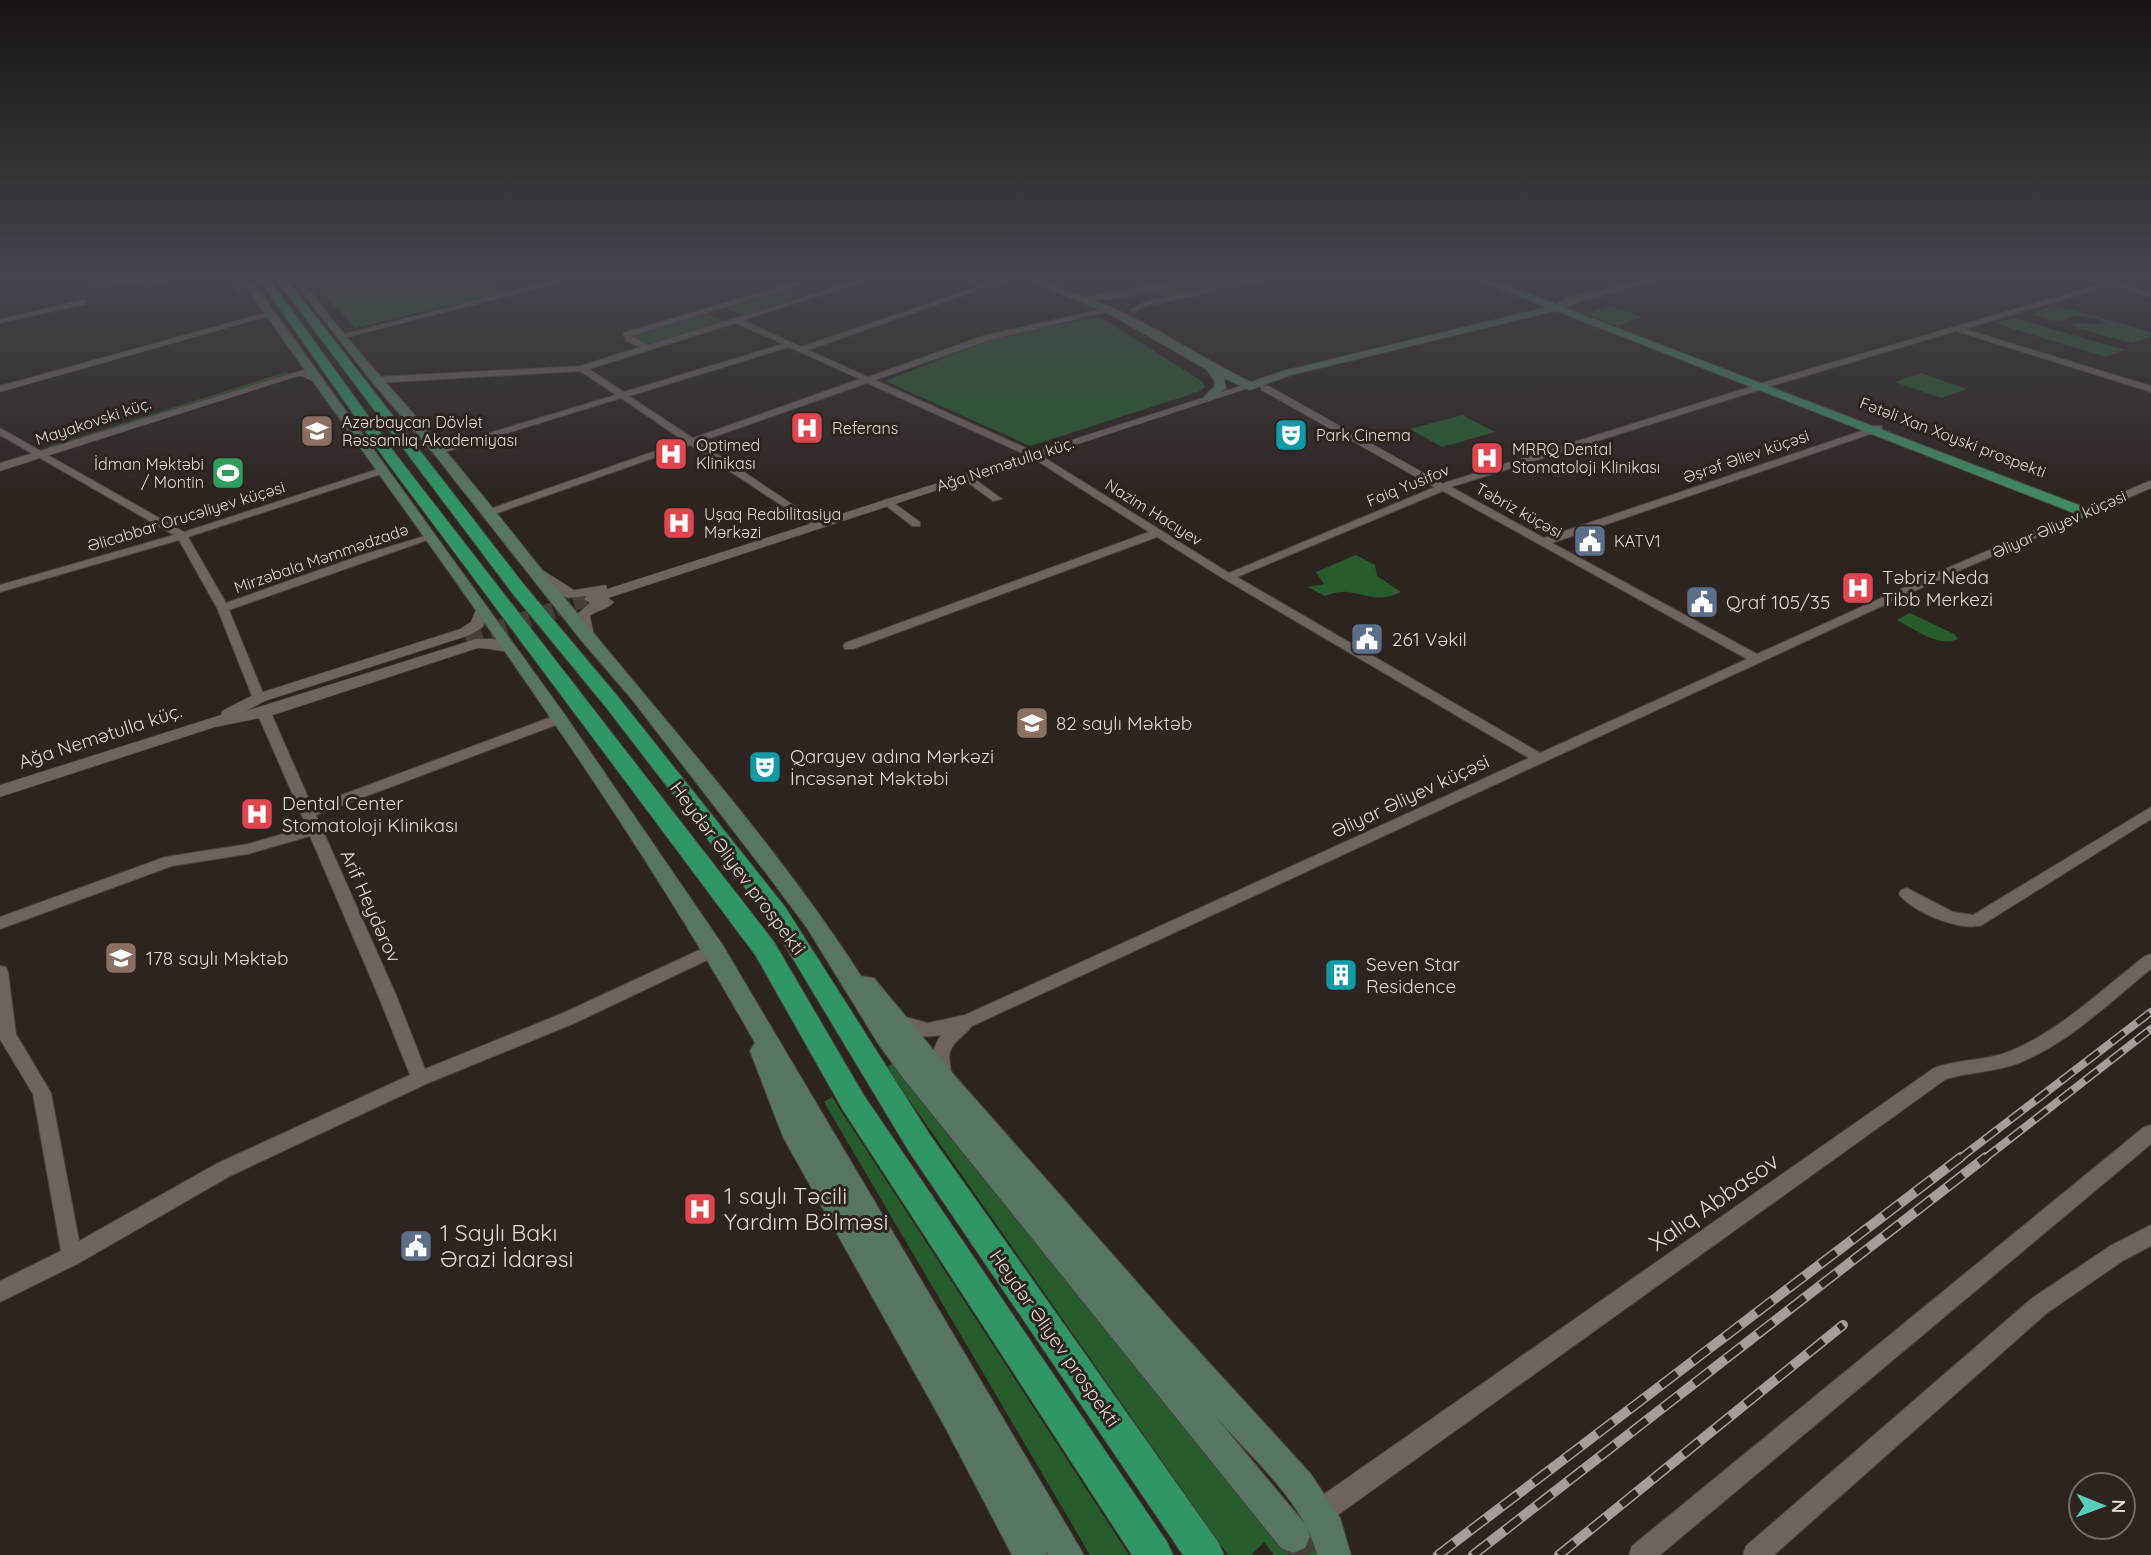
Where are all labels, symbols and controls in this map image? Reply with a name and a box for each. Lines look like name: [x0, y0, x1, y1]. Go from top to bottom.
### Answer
street label: Fətəli Xan Xoyski prospekti: [1857, 392, 2049, 482]
street label: Mayakovski küç.: [33, 393, 153, 449]
hospital icon: Referans: [788, 409, 826, 447]
school or university icon: Azərbaycan Dövlət Rəssamlıq Akademiyası: [298, 412, 336, 450]
place label: Azərbaycan Dövlət Rəssamlıq Akademiyası: [342, 412, 517, 450]
theatre icon: Park Cinema: [1272, 416, 1310, 454]
place label: Referans: [832, 418, 898, 438]
place label: Park Cinema: [1316, 425, 1411, 445]
street label: Əşrəf Əliev küçəsi: [1680, 425, 1812, 487]
street label: Ağa Nemətulla küç.: [934, 432, 1076, 496]
hospital icon: Optimed Klinikası: [652, 435, 690, 473]
place label: Optimed Klinikası: [696, 435, 760, 473]
hospital icon: MRRQ Dental Stomatoloji Klinikası: [1468, 439, 1506, 477]
place label: MRRQ Dental Stomatoloji Klinikası: [1512, 439, 1660, 477]
place label: İdman Məktəbi / Montin: [94, 454, 204, 492]
sports icon: İdman Məktəbi / Montin: [209, 454, 247, 492]
street label: Faiq Yusifov: [1364, 459, 1452, 511]
street label: Nazim Hacıyev: [1102, 474, 1206, 550]
street label: Əlicabbar Orucəliyev küçəsi: [85, 476, 287, 556]
street label: Təbriz küçəsi: [1472, 478, 1566, 542]
street label: Əliyar Əliyev küçəsi: [1989, 485, 2129, 563]
hospital icon: Uşaq Reabilitasiya Mərkəzi: [660, 504, 698, 542]
place label: Uşaq Reabilitasiya Mərkəzi: [704, 504, 841, 542]
street label: Mirzəbala Məmmədzadə: [231, 519, 411, 597]
public building icon: KATV1: [1571, 522, 1609, 560]
place label: KATV1: [1614, 531, 1661, 551]
place label: Təbriz Neda Tibb Merkezi: [1882, 565, 1993, 611]
hospital icon: Təbriz Neda Tibb Merkezi: [1839, 569, 1877, 607]
public building icon: Qraf 105/35: [1683, 583, 1721, 621]
place label: Qraf 105/35: [1726, 590, 1830, 614]
public building icon: 261 Vəkil: [1348, 620, 1386, 658]
place label: 261 Vəkil: [1392, 627, 1467, 651]
street label: Ağa Nemətulla küç.: [15, 698, 185, 774]
school or university icon: 82 saylı Məktəb: [1013, 704, 1051, 742]
place label: 82 saylı Məktəb: [1056, 711, 1192, 735]
place label: Qarayev adına Mərkəzi İncəsənət Məktəbi: [790, 744, 994, 790]
theatre icon: Qarayev adına Mərkəzi İncəsənət Məktəbi: [746, 748, 784, 786]
street label: Əliyar Əliyev küçəsi: [1327, 749, 1493, 843]
street label: Heydər Əliyev prospekti: [665, 777, 811, 959]
place label: Dental Center Stomatoloji Klinikası: [282, 791, 458, 837]
hospital icon: Dental Center Stomatoloji Klinikası: [238, 795, 276, 833]
street label: Arif Heydərov: [335, 846, 407, 966]
school or university icon: 178 saylı Məktəb: [102, 939, 140, 977]
place label: 178 saylı Məktəb: [146, 946, 289, 970]
place label: Seven Star Residence: [1366, 952, 1461, 998]
building icon: Seven Star Residence: [1322, 956, 1360, 994]
street label: Xalıq Abbasov: [1643, 1146, 1784, 1257]
place label: 1 saylı Təcili Yardım Bölməsi: [724, 1181, 888, 1236]
hospital icon: 1 saylı Təcili Yardım Bölməsi: [681, 1190, 719, 1228]
place label: 1 Saylı Bakı Ərazi İdarəsi: [440, 1218, 573, 1273]
public building icon: 1 Saylı Bakı Ərazi İdarəsi: [397, 1227, 435, 1265]
street label: Heydər Əliyev prospekti: [985, 1245, 1125, 1431]
north arrow: [2067, 1471, 2137, 1541]
text: N: [2107, 1499, 2131, 1513]

